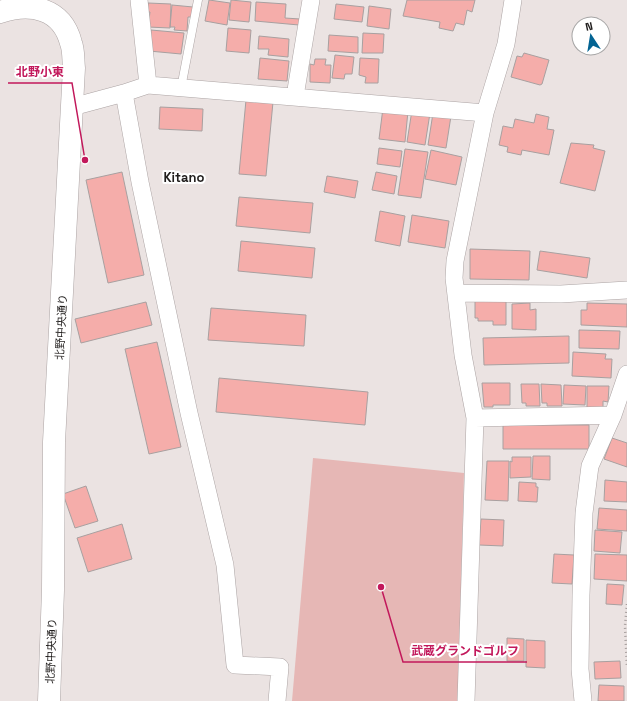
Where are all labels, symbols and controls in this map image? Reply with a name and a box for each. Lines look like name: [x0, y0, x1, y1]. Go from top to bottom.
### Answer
north arrow: [571, 16, 611, 56]
text: N: [584, 19, 594, 34]
callout: 北野小東: [8, 59, 72, 83]
text: 北野小東: [16, 64, 64, 80]
district label: Kitano: [163, 169, 205, 186]
street label: 北野中央通り: [52, 294, 70, 360]
street label: 北野中央通り: [43, 618, 59, 684]
callout: 武蔵グランドゴルフ: [403, 638, 527, 662]
text: 武蔵グランドゴルフ: [411, 643, 519, 659]

